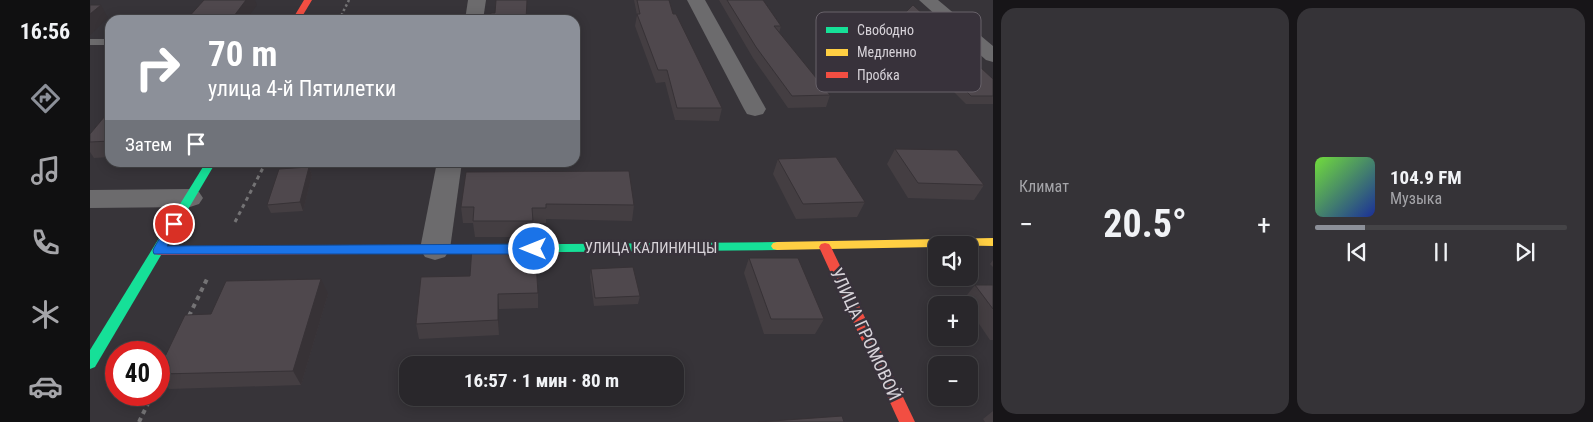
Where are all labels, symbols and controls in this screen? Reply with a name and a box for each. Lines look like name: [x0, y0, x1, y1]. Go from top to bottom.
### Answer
legend: [816, 12, 981, 92]
text: 16:56: [20, 19, 70, 44]
text: Свободно: [857, 22, 914, 38]
text: 70 m: [208, 34, 277, 75]
icon: right: [125, 35, 190, 100]
text: Медленно: [857, 44, 917, 60]
text: Пробка: [857, 67, 900, 83]
text: улица 4-й Пятилетки: [208, 76, 396, 101]
icon: directions: [28, 81, 63, 116]
icon: arrive: [182, 130, 210, 158]
text: Затем: [125, 133, 172, 156]
icon: music: [28, 153, 63, 188]
text: 104.9 FM: [1390, 166, 1462, 189]
text: Климат: [1019, 177, 1069, 196]
text: Музыка: [1390, 189, 1442, 208]
text: 20.5°: [1103, 202, 1187, 246]
pin: [153, 203, 195, 245]
text: −: [1019, 208, 1033, 241]
text: +: [1257, 208, 1271, 241]
icon: arrive: [160, 210, 188, 238]
position arrow: [507, 222, 559, 274]
icon: phone: [28, 225, 63, 260]
map controls: [928, 236, 978, 406]
button: sound: [928, 236, 978, 286]
icon: previous: [1343, 238, 1371, 266]
icon: pause: [1427, 238, 1455, 266]
icon: next: [1511, 238, 1539, 266]
street label: УЛИЦА КАЛИНИНЦЫ: [585, 239, 717, 257]
street label: УЛИЦА ГРОМОВОЙ: [826, 264, 906, 404]
button: +: [928, 296, 978, 346]
icon: climate: [28, 297, 63, 332]
speed limit sign: 40: [105, 341, 170, 406]
button: −: [928, 356, 978, 406]
icon: car: [28, 369, 63, 404]
text: 16:57 · 1 мин · 80 m: [464, 369, 619, 392]

